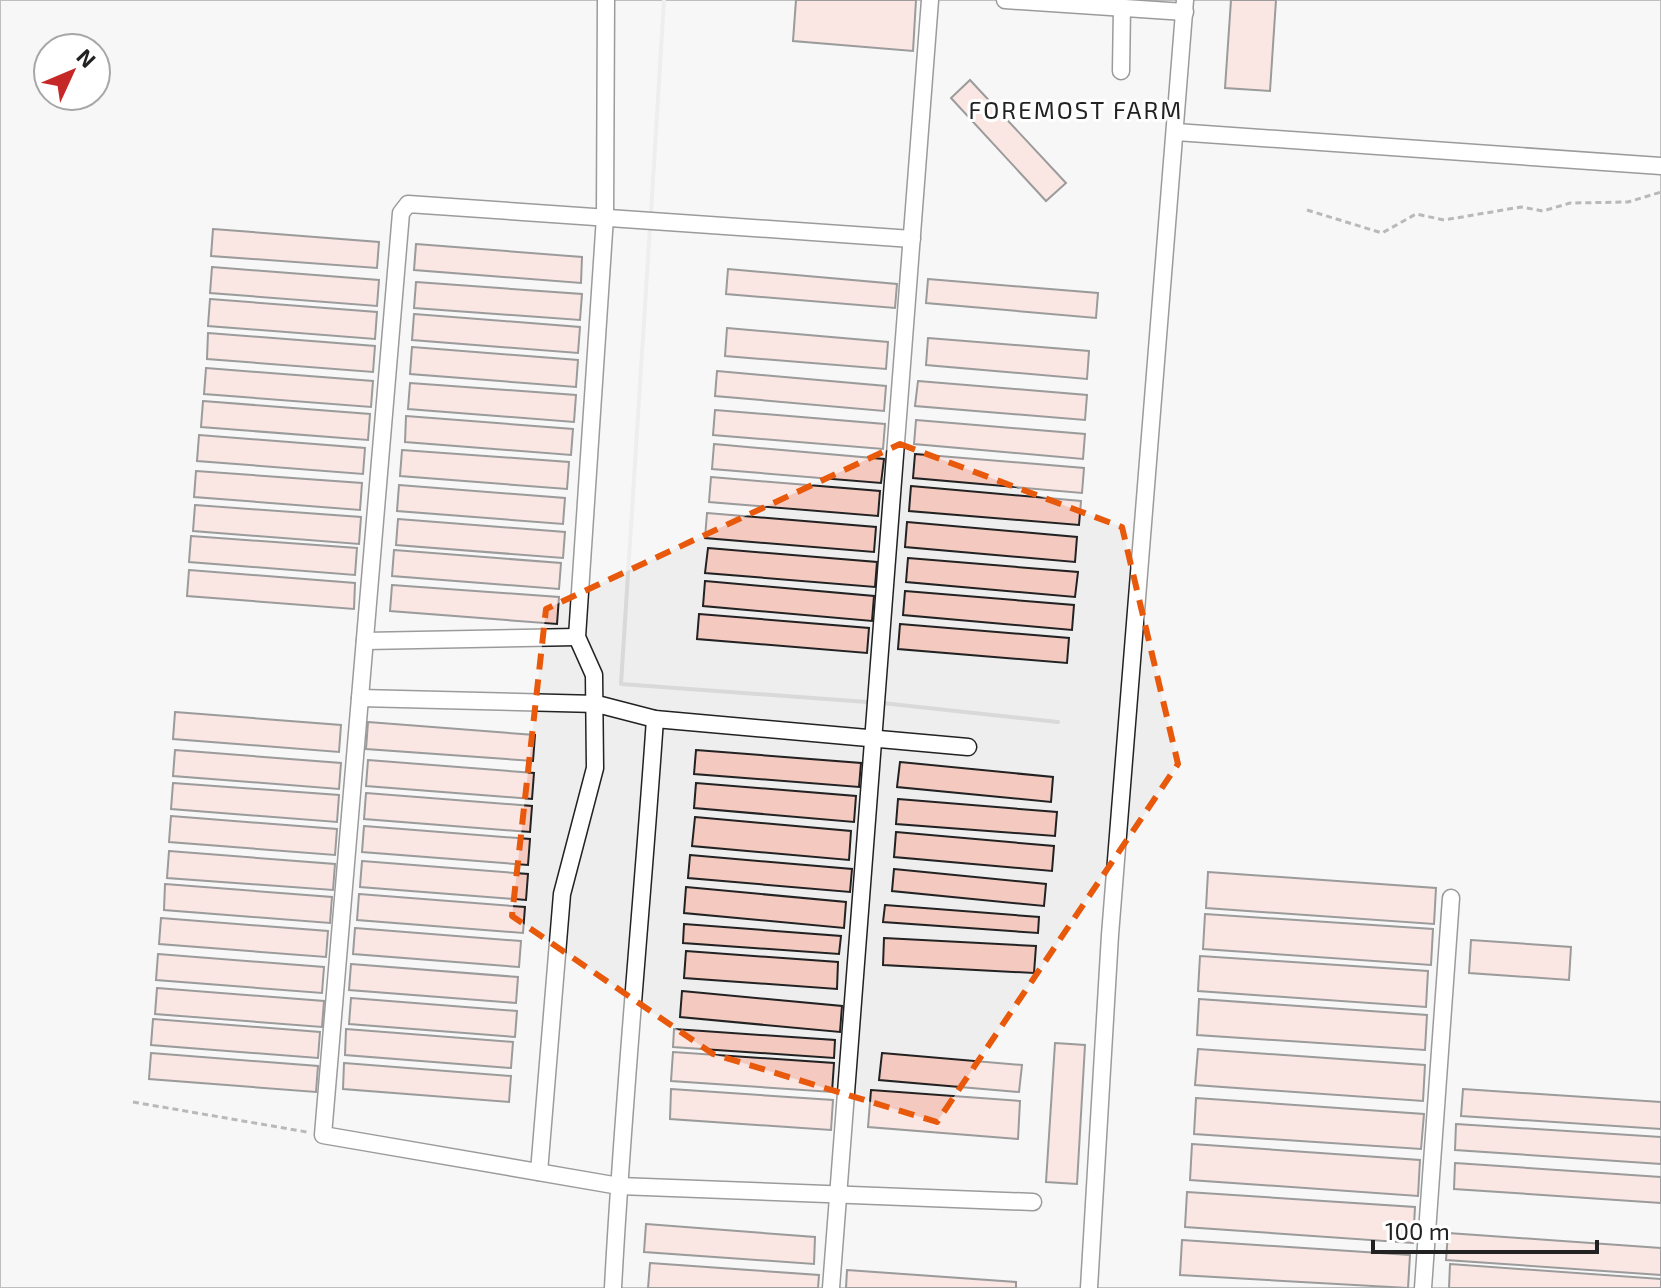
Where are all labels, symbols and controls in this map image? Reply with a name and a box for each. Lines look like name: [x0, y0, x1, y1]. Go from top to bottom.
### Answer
north arrow: [32, 32, 112, 112]
text: N: [72, 43, 102, 72]
district label: FOREMOST FARM: [969, 95, 1183, 124]
scale bar: [1373, 1204, 1597, 1254]
text: 100 m: [1385, 1216, 1450, 1245]

